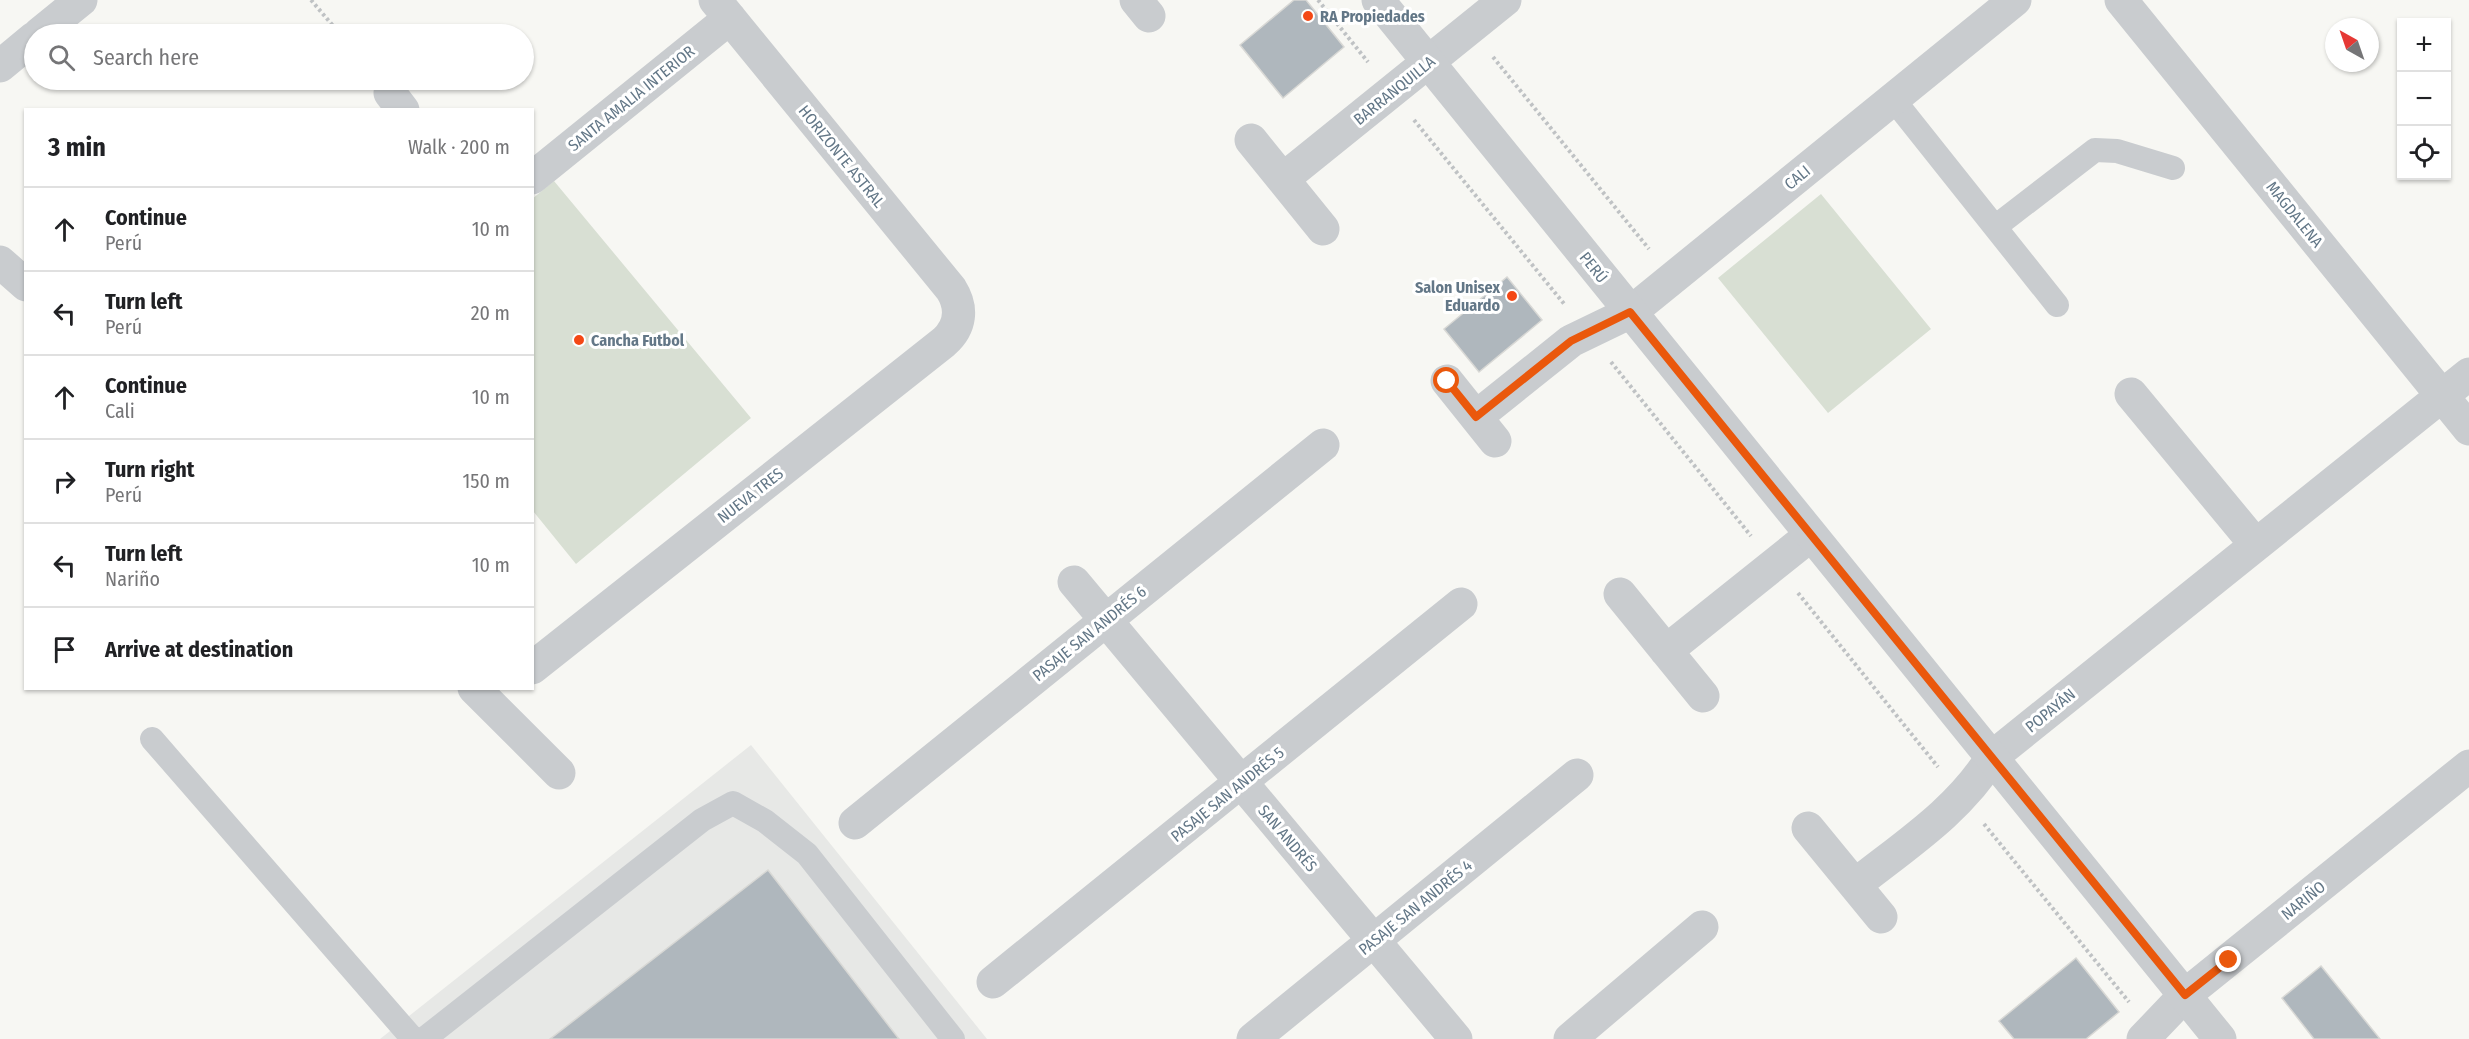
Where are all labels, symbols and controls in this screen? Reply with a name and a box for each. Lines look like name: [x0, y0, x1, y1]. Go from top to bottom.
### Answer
place label: RA Propiedades: [1320, 7, 1425, 26]
marker: RA Propiedades: [1301, 9, 1315, 23]
north arrow: [2325, 18, 2379, 72]
map controls: [2397, 18, 2451, 180]
button: +: [2397, 18, 2451, 72]
search box: [24, 24, 534, 90]
icon: search: [45, 41, 78, 74]
street label: SANTA AMALIA INTERIOR: [564, 41, 698, 155]
text: Search here: [93, 44, 199, 71]
street label: BARRANQUILLA: [1350, 52, 1439, 129]
button: −: [2397, 72, 2451, 126]
street label: HORIZONTE ASTRAL: [795, 101, 889, 211]
button: locate: [2397, 126, 2451, 180]
text: 3 min: [48, 132, 106, 163]
text: Walk · 200 m: [408, 135, 510, 159]
street label: CALI: [1781, 161, 1814, 194]
street label: MAGDALENA: [2262, 178, 2327, 251]
text: Continue: [105, 204, 187, 231]
icon: ahead: [48, 213, 81, 246]
text: 10 m: [472, 217, 510, 241]
text: Perú: [105, 231, 142, 255]
street label: PERÚ: [1576, 248, 1612, 286]
place label: Salon Unisex Eduardo: [1415, 278, 1500, 315]
text: Turn left: [105, 288, 183, 315]
marker: Salon Unisex Eduardo: [1505, 289, 1519, 303]
icon: left: [48, 297, 81, 330]
text: 20 m: [471, 301, 510, 325]
text: Perú: [105, 315, 142, 339]
place label: Cancha Futbol: [591, 331, 685, 350]
marker: Cancha Futbol: [572, 333, 586, 347]
route start: [1433, 367, 1459, 393]
text: Continue: [105, 372, 187, 399]
icon: ahead: [48, 381, 81, 414]
text: 10 m: [472, 385, 510, 409]
text: Cali: [105, 399, 135, 423]
text: Turn right: [105, 456, 194, 483]
street label: NUEVA TRES: [714, 464, 787, 527]
icon: right: [48, 465, 81, 498]
text: 150 m: [463, 469, 510, 493]
text: Perú: [105, 483, 142, 507]
text: Turn left: [105, 540, 183, 567]
icon: left: [48, 549, 81, 582]
text: 10 m: [472, 553, 510, 577]
text: Nariño: [105, 567, 160, 591]
street label: PASAJE SAN ANDRÉS 6: [1029, 582, 1150, 685]
icon: arrive: [48, 633, 81, 666]
text: Arrive at destination: [105, 636, 293, 663]
street label: POPAYÁN: [2021, 685, 2079, 736]
street label: PASAJE SAN ANDRÉS 5: [1167, 742, 1287, 846]
street label: SAN ANDRÉS: [1255, 801, 1321, 875]
street label: PASAJE SAN ANDRÉS 4: [1355, 856, 1476, 959]
street label: NARIÑO: [2278, 877, 2329, 924]
route end: [2215, 946, 2241, 972]

